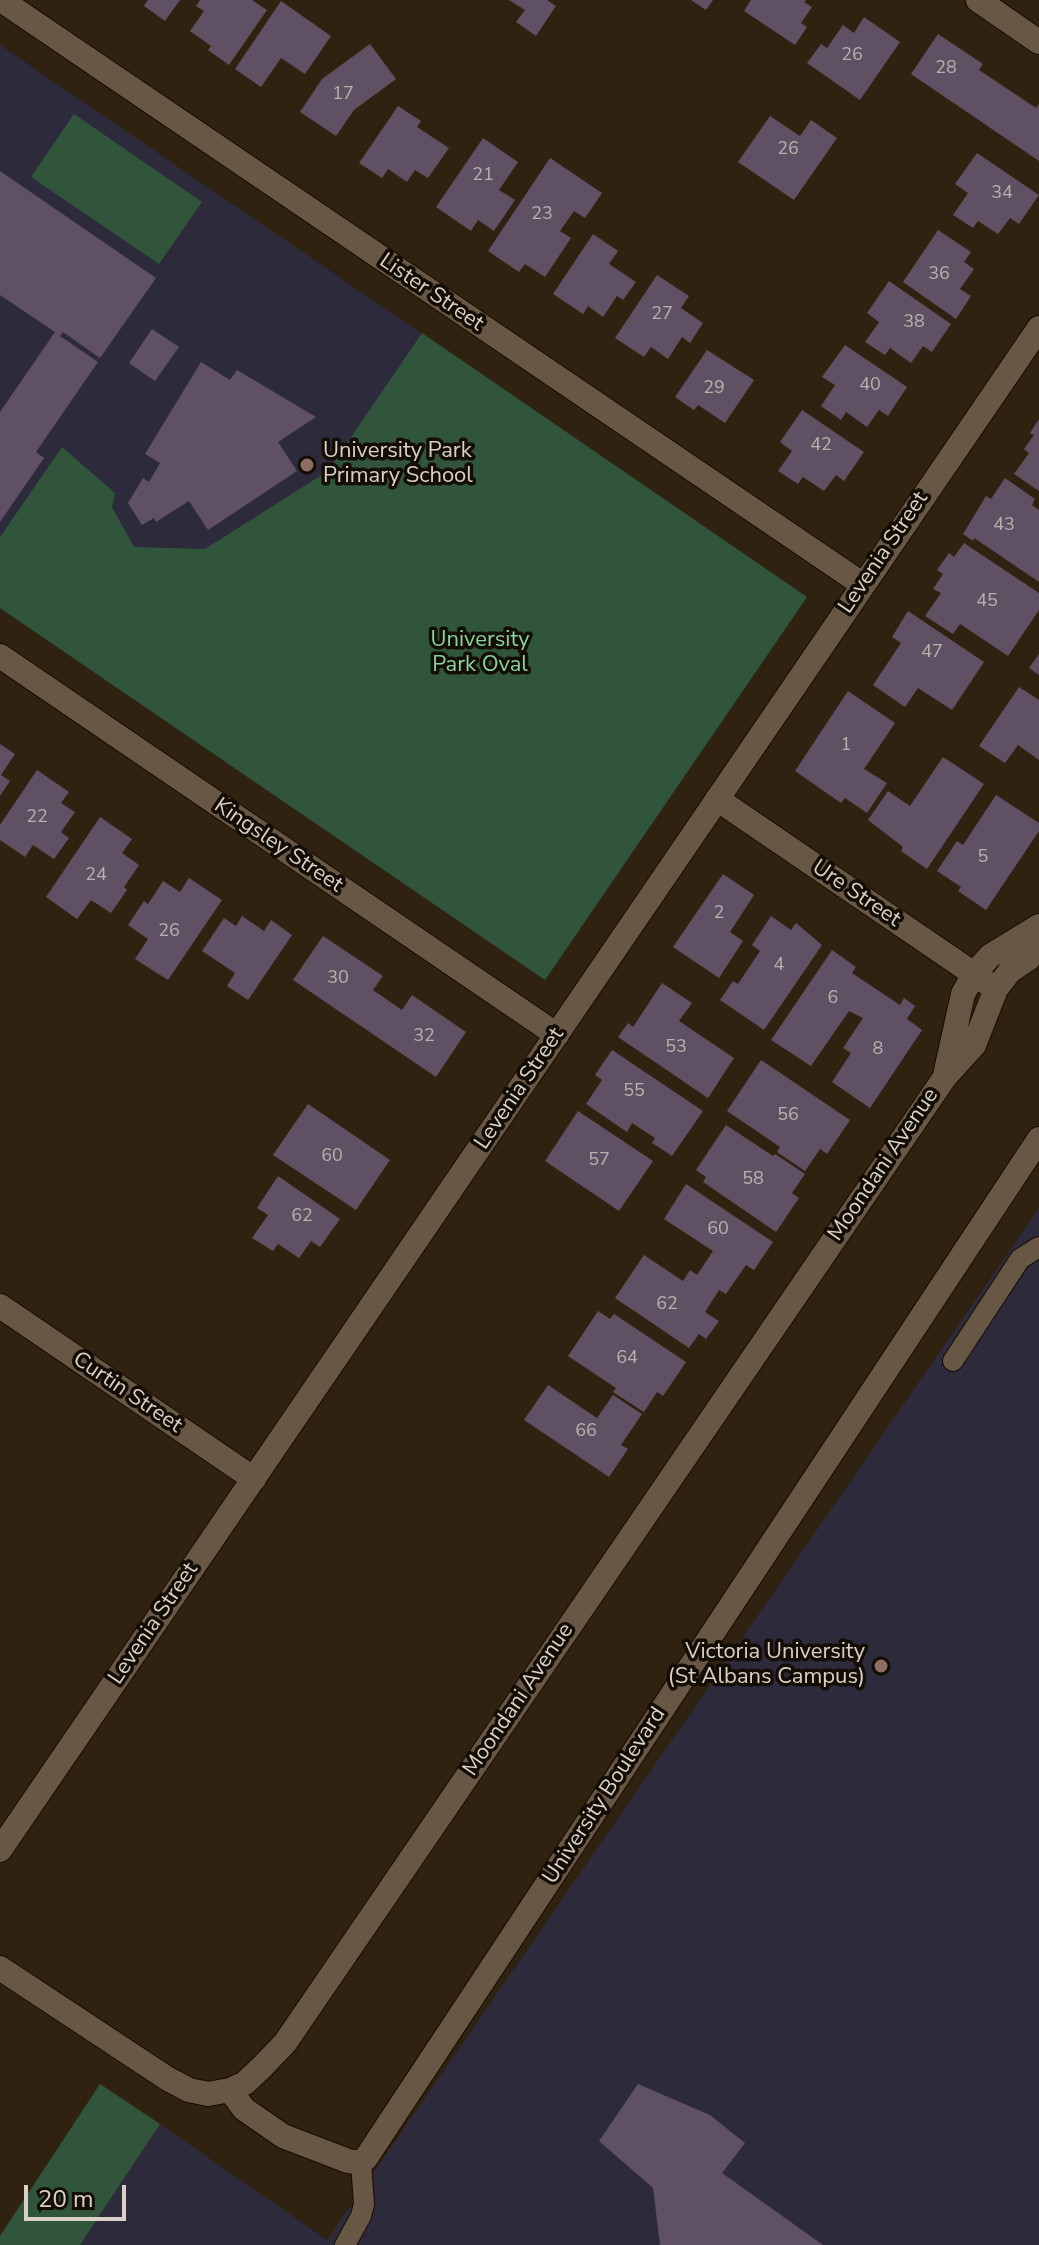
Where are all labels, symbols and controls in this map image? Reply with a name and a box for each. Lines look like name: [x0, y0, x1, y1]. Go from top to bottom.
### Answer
house number: 26: [841, 45, 863, 67]
house number: 28: [935, 58, 957, 80]
house number: 17: [332, 84, 354, 106]
house number: 26: [777, 139, 799, 161]
house number: 21: [472, 165, 494, 187]
house number: 34: [991, 183, 1013, 205]
house number: 23: [531, 204, 553, 226]
street label: Lister Street: [374, 248, 488, 338]
house number: 36: [928, 264, 950, 286]
house number: 27: [651, 304, 673, 326]
house number: 38: [903, 312, 925, 334]
house number: 40: [859, 375, 881, 397]
house number: 29: [703, 378, 725, 400]
house number: 42: [810, 435, 832, 457]
place label: University Park Primary School: [323, 439, 473, 490]
marker: University Park Primary School: [298, 456, 316, 474]
street label: Levenia Street: [834, 487, 934, 619]
house number: 43: [993, 515, 1015, 537]
house number: 45: [976, 591, 998, 613]
park label: University Park Oval: [430, 628, 530, 680]
house number: 47: [921, 642, 943, 664]
house number: 1: [841, 735, 851, 757]
street label: Kingsley Street: [209, 793, 347, 899]
house number: 22: [26, 807, 48, 829]
house number: 5: [978, 847, 988, 869]
street label: Ure Street: [807, 855, 905, 933]
house number: 24: [85, 865, 107, 887]
house number: 2: [714, 903, 724, 925]
house number: 26: [158, 921, 180, 943]
house number: 4: [774, 955, 784, 977]
house number: 30: [327, 968, 349, 990]
house number: 6: [828, 988, 838, 1010]
street label: Levenia Street: [470, 1023, 570, 1155]
house number: 32: [413, 1026, 435, 1048]
house number: 53: [665, 1037, 687, 1059]
house number: 8: [873, 1039, 883, 1061]
house number: 55: [623, 1081, 645, 1103]
street label: Moondani Avenue: [823, 1084, 945, 1246]
house number: 56: [777, 1105, 799, 1127]
house number: 60: [321, 1146, 343, 1168]
house number: 57: [588, 1150, 610, 1172]
house number: 58: [742, 1169, 764, 1191]
house number: 62: [291, 1206, 313, 1228]
house number: 60: [707, 1219, 729, 1241]
house number: 62: [656, 1294, 678, 1316]
street label: Curtin Street: [67, 1347, 187, 1439]
house number: 64: [616, 1348, 638, 1370]
house number: 66: [575, 1421, 597, 1443]
street label: Levenia Street: [104, 1558, 204, 1690]
street label: Moondani Avenue: [458, 1619, 580, 1781]
place label: Victoria University (St Albans Campus): [668, 1640, 865, 1692]
marker: Victoria University (St Albans Campus): [872, 1657, 890, 1675]
street label: University Boulevard: [538, 1703, 672, 1889]
scale bar: [28, 2169, 130, 2219]
text: 20 m: [38, 2183, 94, 2215]

